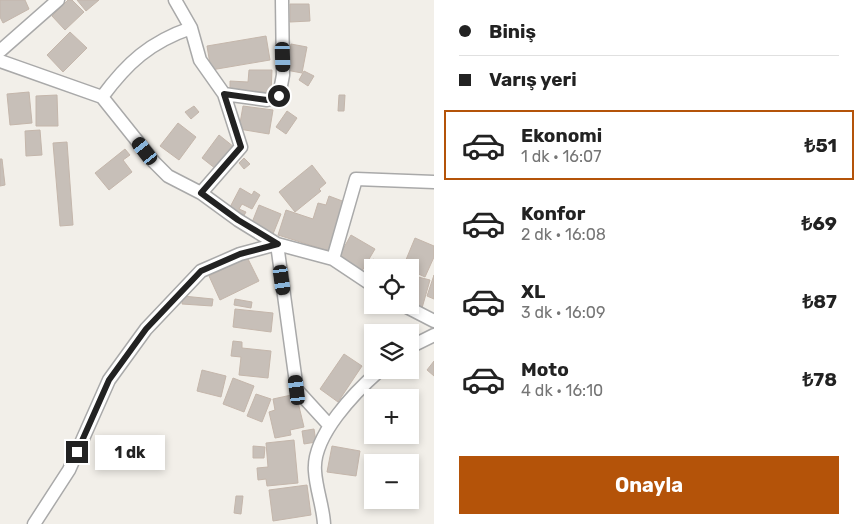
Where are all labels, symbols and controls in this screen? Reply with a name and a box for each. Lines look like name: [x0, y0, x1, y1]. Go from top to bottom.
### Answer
text: Biniş: [489, 20, 536, 43]
car: [274, 42, 291, 72]
text: Varış yeri: [489, 68, 577, 91]
route start: [268, 85, 290, 107]
icon: car: [461, 123, 506, 168]
text: Ekonomi: [521, 124, 602, 147]
text: ₺51: [805, 134, 837, 157]
car: [129, 135, 160, 167]
text: 1 dk · 16:07: [521, 147, 601, 166]
icon: car: [461, 201, 506, 246]
text: Konfor: [521, 202, 585, 225]
text: ₺69: [802, 212, 837, 235]
text: 2 dk · 16:08: [521, 225, 606, 244]
map controls: [364, 259, 419, 509]
button: locate: [364, 259, 419, 314]
car: [272, 264, 291, 296]
icon: car: [461, 279, 506, 324]
text: XL: [521, 280, 545, 303]
text: ₺87: [802, 290, 837, 313]
text: 3 dk · 16:09: [521, 303, 606, 322]
button: layers: [364, 324, 419, 379]
icon: car: [461, 357, 506, 402]
text: Moto: [521, 358, 569, 381]
text: ₺78: [802, 368, 837, 391]
car: [287, 374, 306, 406]
text: 4 dk · 16:10: [521, 381, 603, 400]
button: +: [364, 389, 419, 444]
callout: 1 dk: [94, 434, 164, 470]
route end: [66, 441, 88, 463]
text: 1 dk: [115, 443, 145, 462]
button: −: [364, 454, 419, 509]
button: Onayla: [459, 456, 839, 514]

